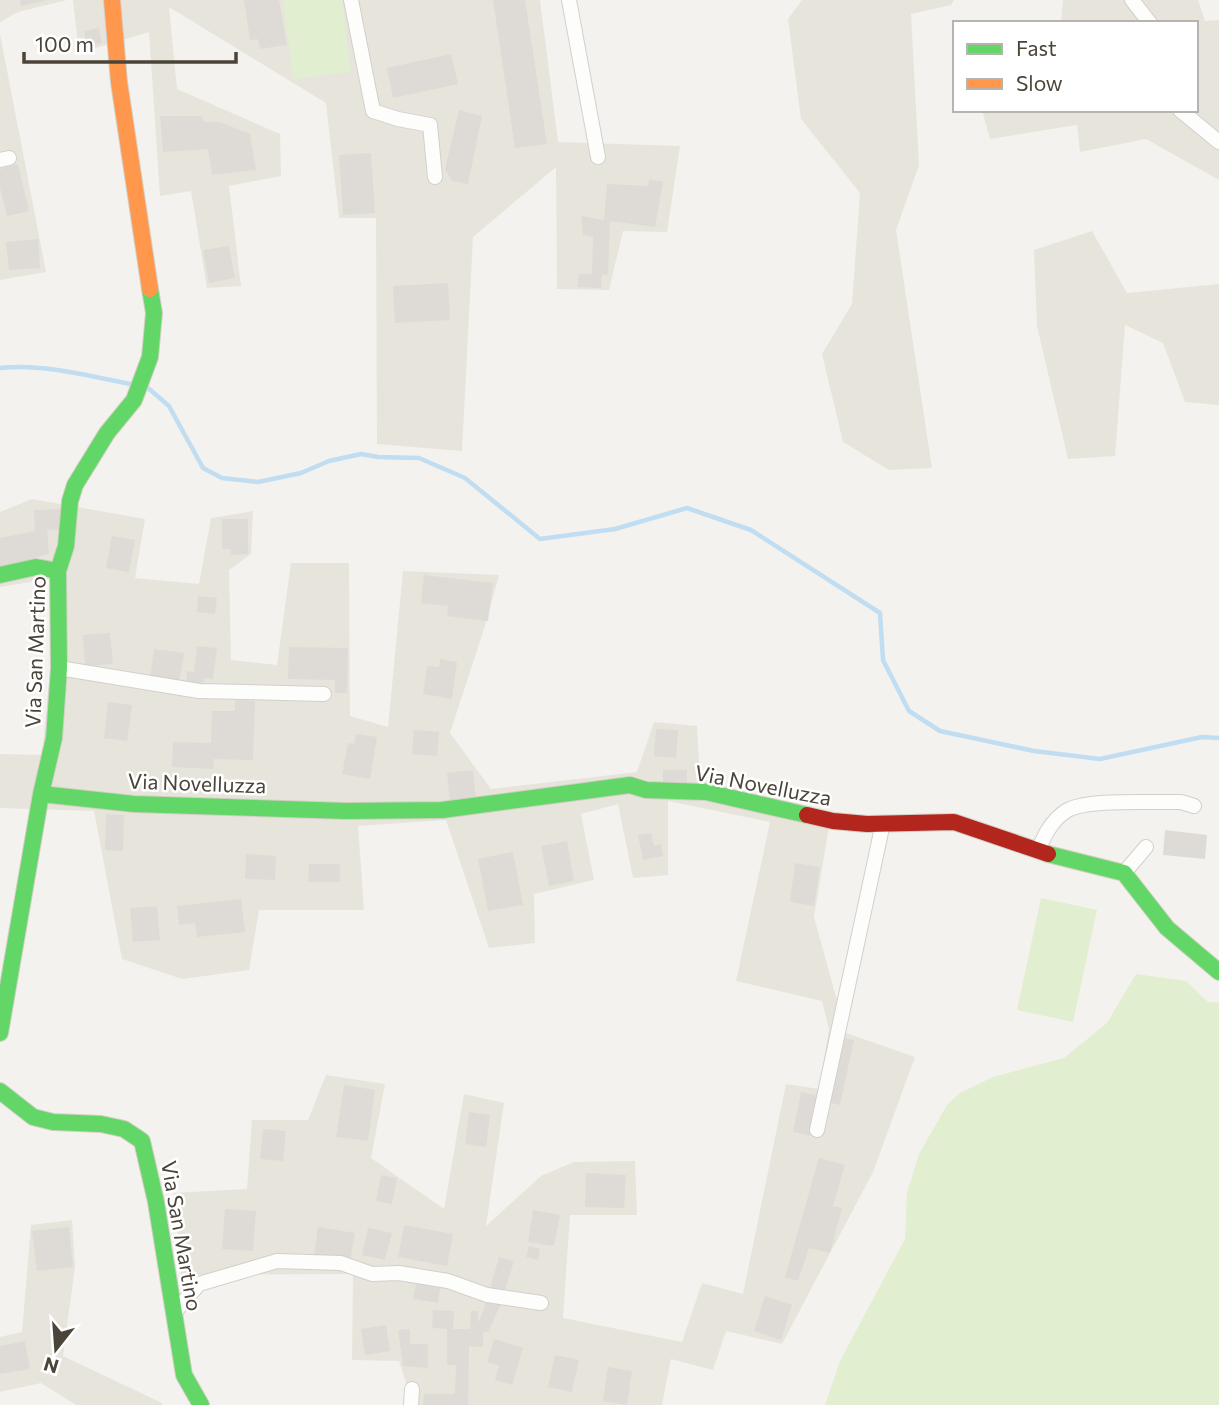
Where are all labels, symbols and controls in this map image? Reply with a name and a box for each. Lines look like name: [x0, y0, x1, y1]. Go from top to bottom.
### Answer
scale bar: [24, 21, 236, 65]
legend: [953, 21, 1198, 112]
text: 100 m: [35, 31, 94, 56]
text: Fast: [1016, 35, 1057, 60]
text: Slow: [1016, 70, 1063, 95]
street label: Via San Martino: [19, 576, 50, 728]
street label: Via Novelluzza: [693, 759, 834, 810]
street label: Via Novelluzza: [127, 768, 267, 797]
street label: Via San Martino: [157, 1159, 208, 1313]
north arrow: [21, 1314, 91, 1384]
text: N: [41, 1353, 61, 1379]

